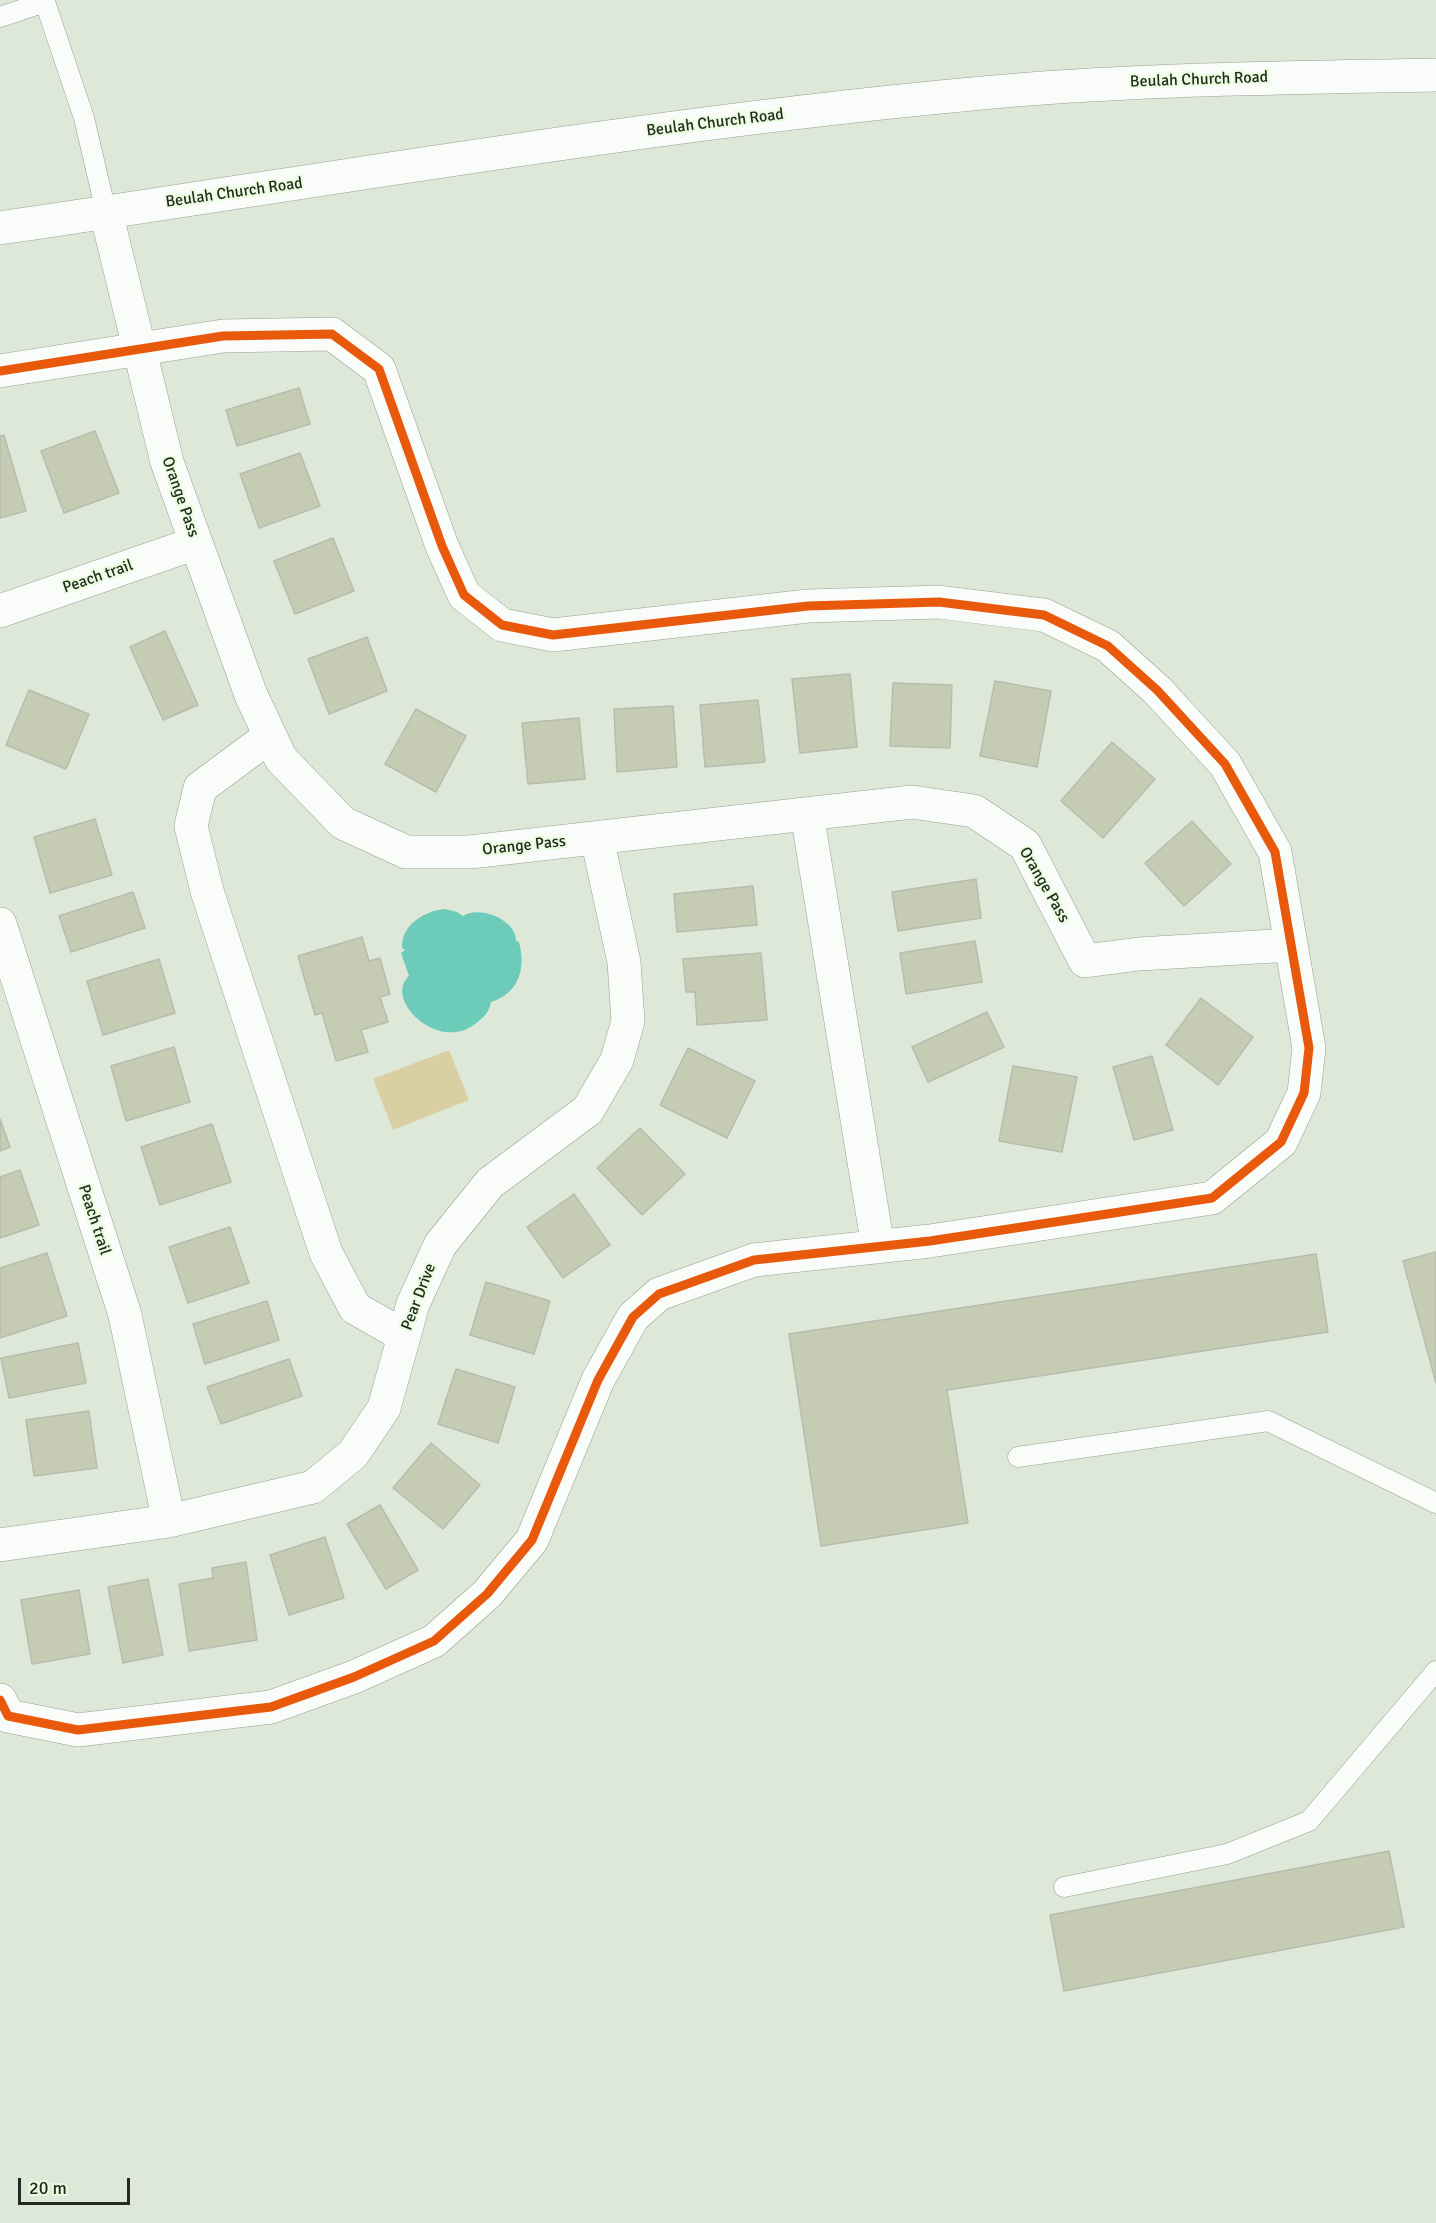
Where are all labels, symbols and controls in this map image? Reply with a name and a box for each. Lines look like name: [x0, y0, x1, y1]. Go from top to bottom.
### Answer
street label: Beulah Church Road: [1130, 68, 1268, 92]
street label: Beulah Church Road: [645, 105, 785, 141]
street label: Beulah Church Road: [164, 174, 304, 212]
street label: Orange Pass: [157, 454, 203, 540]
street label: Peach trail: [60, 556, 136, 598]
street label: Orange Pass: [481, 832, 567, 860]
street label: Orange Pass: [1015, 844, 1073, 926]
street label: Peach trail: [74, 1182, 114, 1258]
street label: Pear Drive: [398, 1261, 440, 1333]
scale bar: [21, 2166, 134, 2204]
text: 20 m: [29, 2177, 67, 2199]

